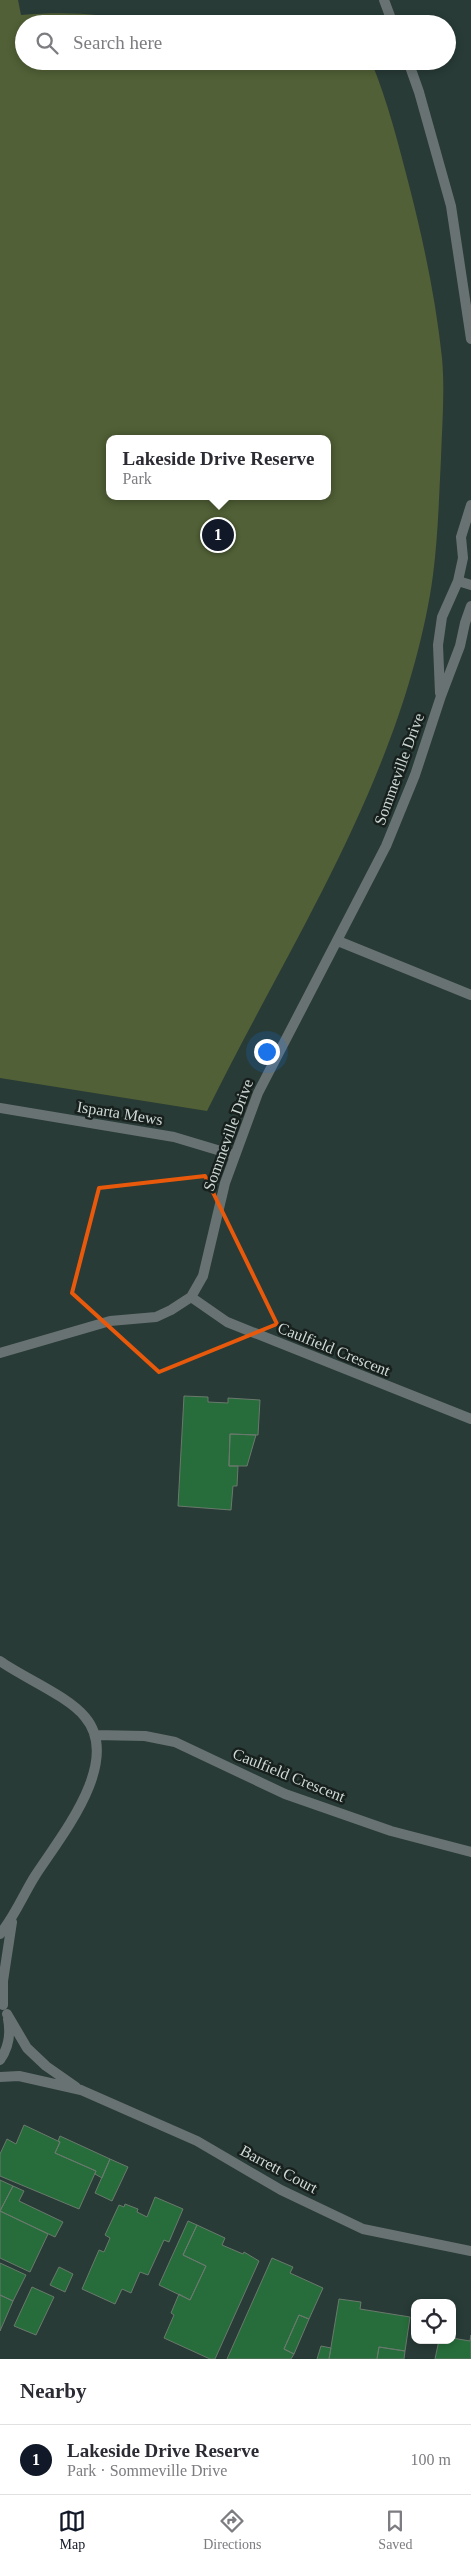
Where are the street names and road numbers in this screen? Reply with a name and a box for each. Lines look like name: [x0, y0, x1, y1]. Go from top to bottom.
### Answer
street label: Sommeville Drive: [371, 711, 427, 827]
street label: Sommeville Drive: [200, 1077, 256, 1193]
street label: Isparta Mews: [76, 1098, 164, 1129]
street label: Caulfield Crescent: [275, 1319, 393, 1379]
street label: Caulfield Crescent: [230, 1745, 348, 1805]
street label: Barrett Court: [238, 2142, 321, 2197]

